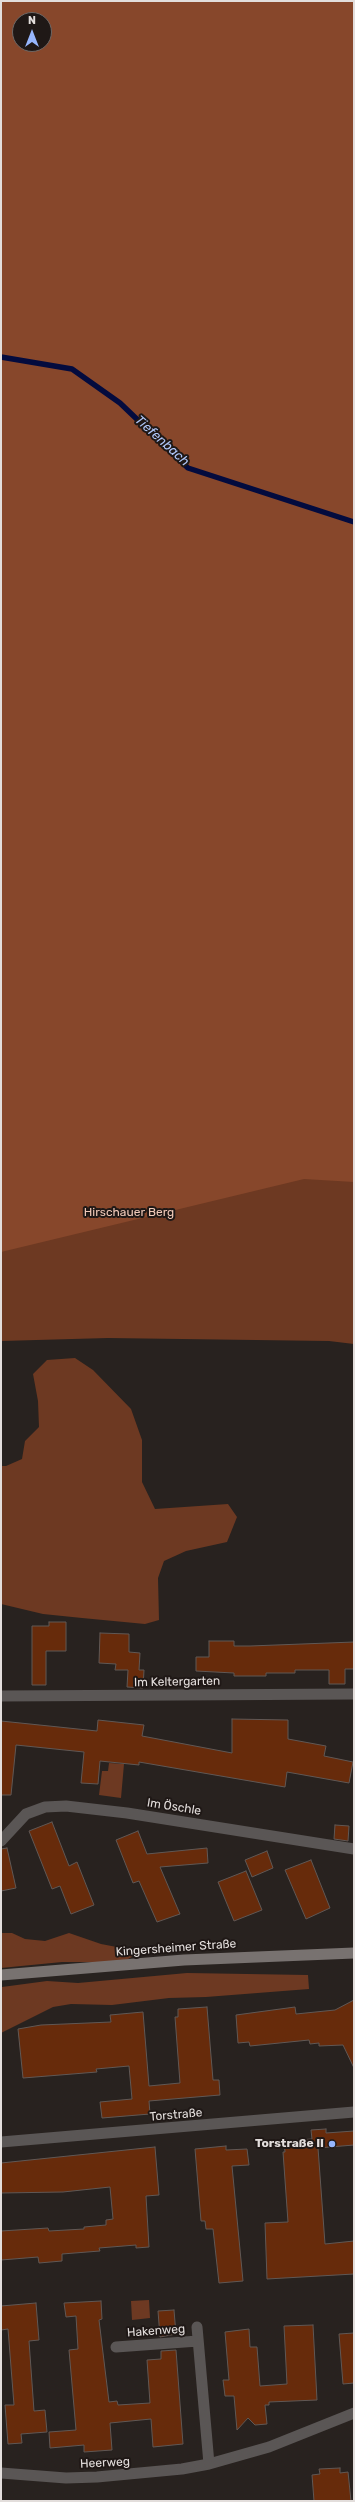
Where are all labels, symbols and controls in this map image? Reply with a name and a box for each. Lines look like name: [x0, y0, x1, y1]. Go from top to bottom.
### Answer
north arrow: [12, 12, 52, 52]
text: N: [28, 14, 36, 27]
water label: Tiefenbach: [132, 412, 192, 470]
park label: Hirschauer Berg: [84, 1206, 174, 1220]
street label: Im Keltergarten: [134, 1674, 220, 1690]
street label: Im Öschle: [146, 1796, 202, 1818]
street label: Kingersheimer Straße: [115, 1937, 237, 1959]
street label: Torstraße: [149, 2106, 203, 2124]
place label: Torstraße II: [255, 2137, 324, 2151]
marker: Torstraße II: [327, 2139, 337, 2149]
street label: Hakenweg: [126, 2322, 186, 2340]
street label: Heerweg: [80, 2455, 130, 2471]

